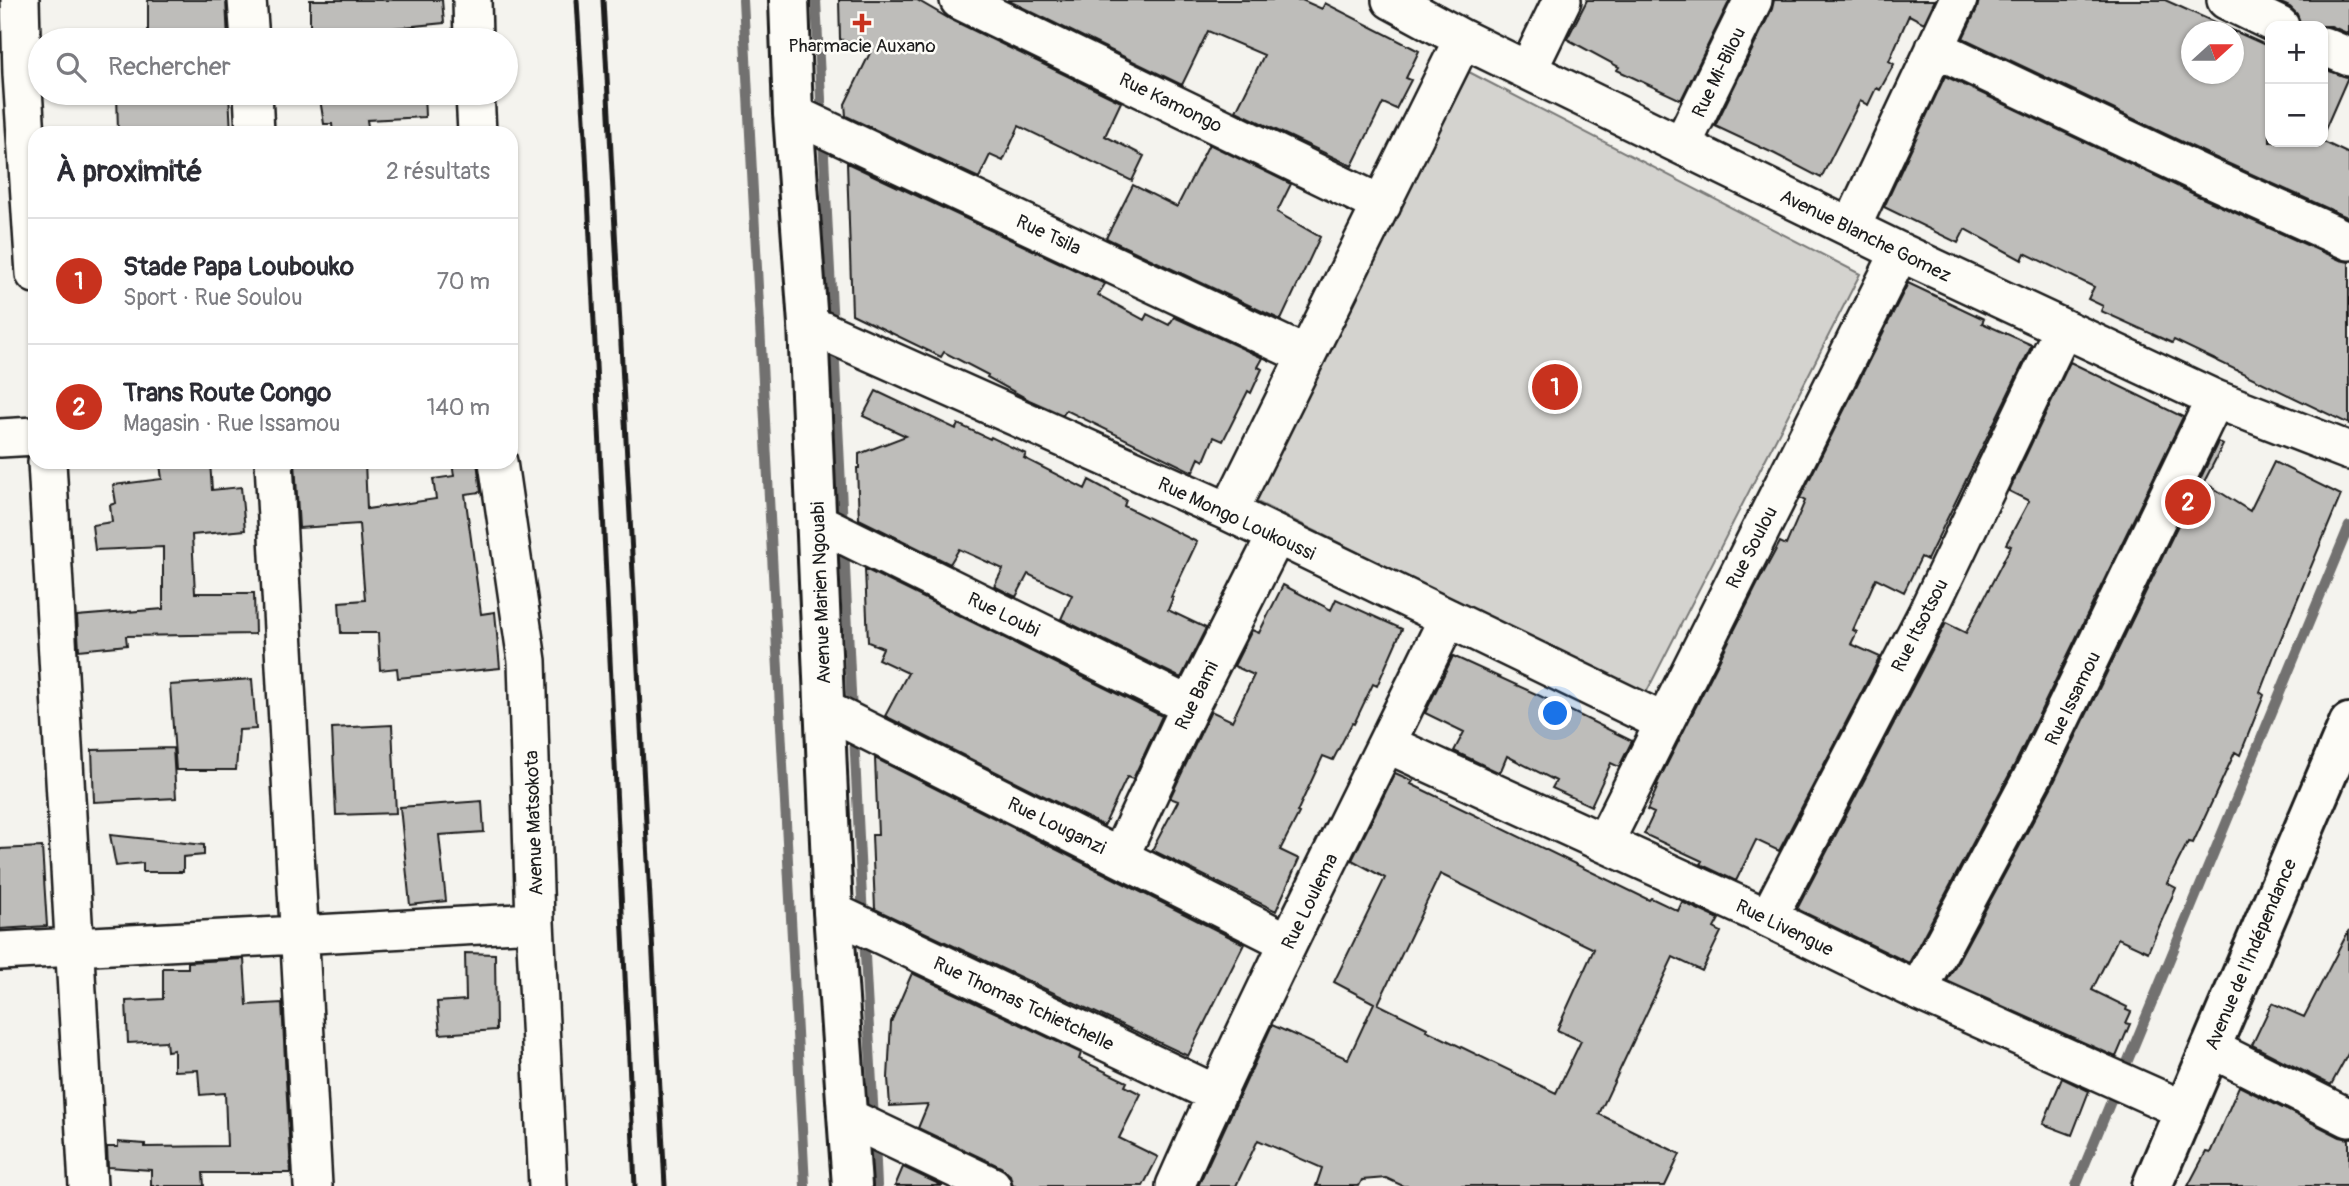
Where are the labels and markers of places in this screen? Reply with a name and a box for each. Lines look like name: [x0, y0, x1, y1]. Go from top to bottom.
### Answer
marker: Pharmacie Auxano: [854, 15, 870, 31]
place label: Pharmacie Auxano: [788, 34, 936, 58]
pin: 1: [1532, 361, 1578, 413]
pin: 2: [2165, 476, 2211, 528]

